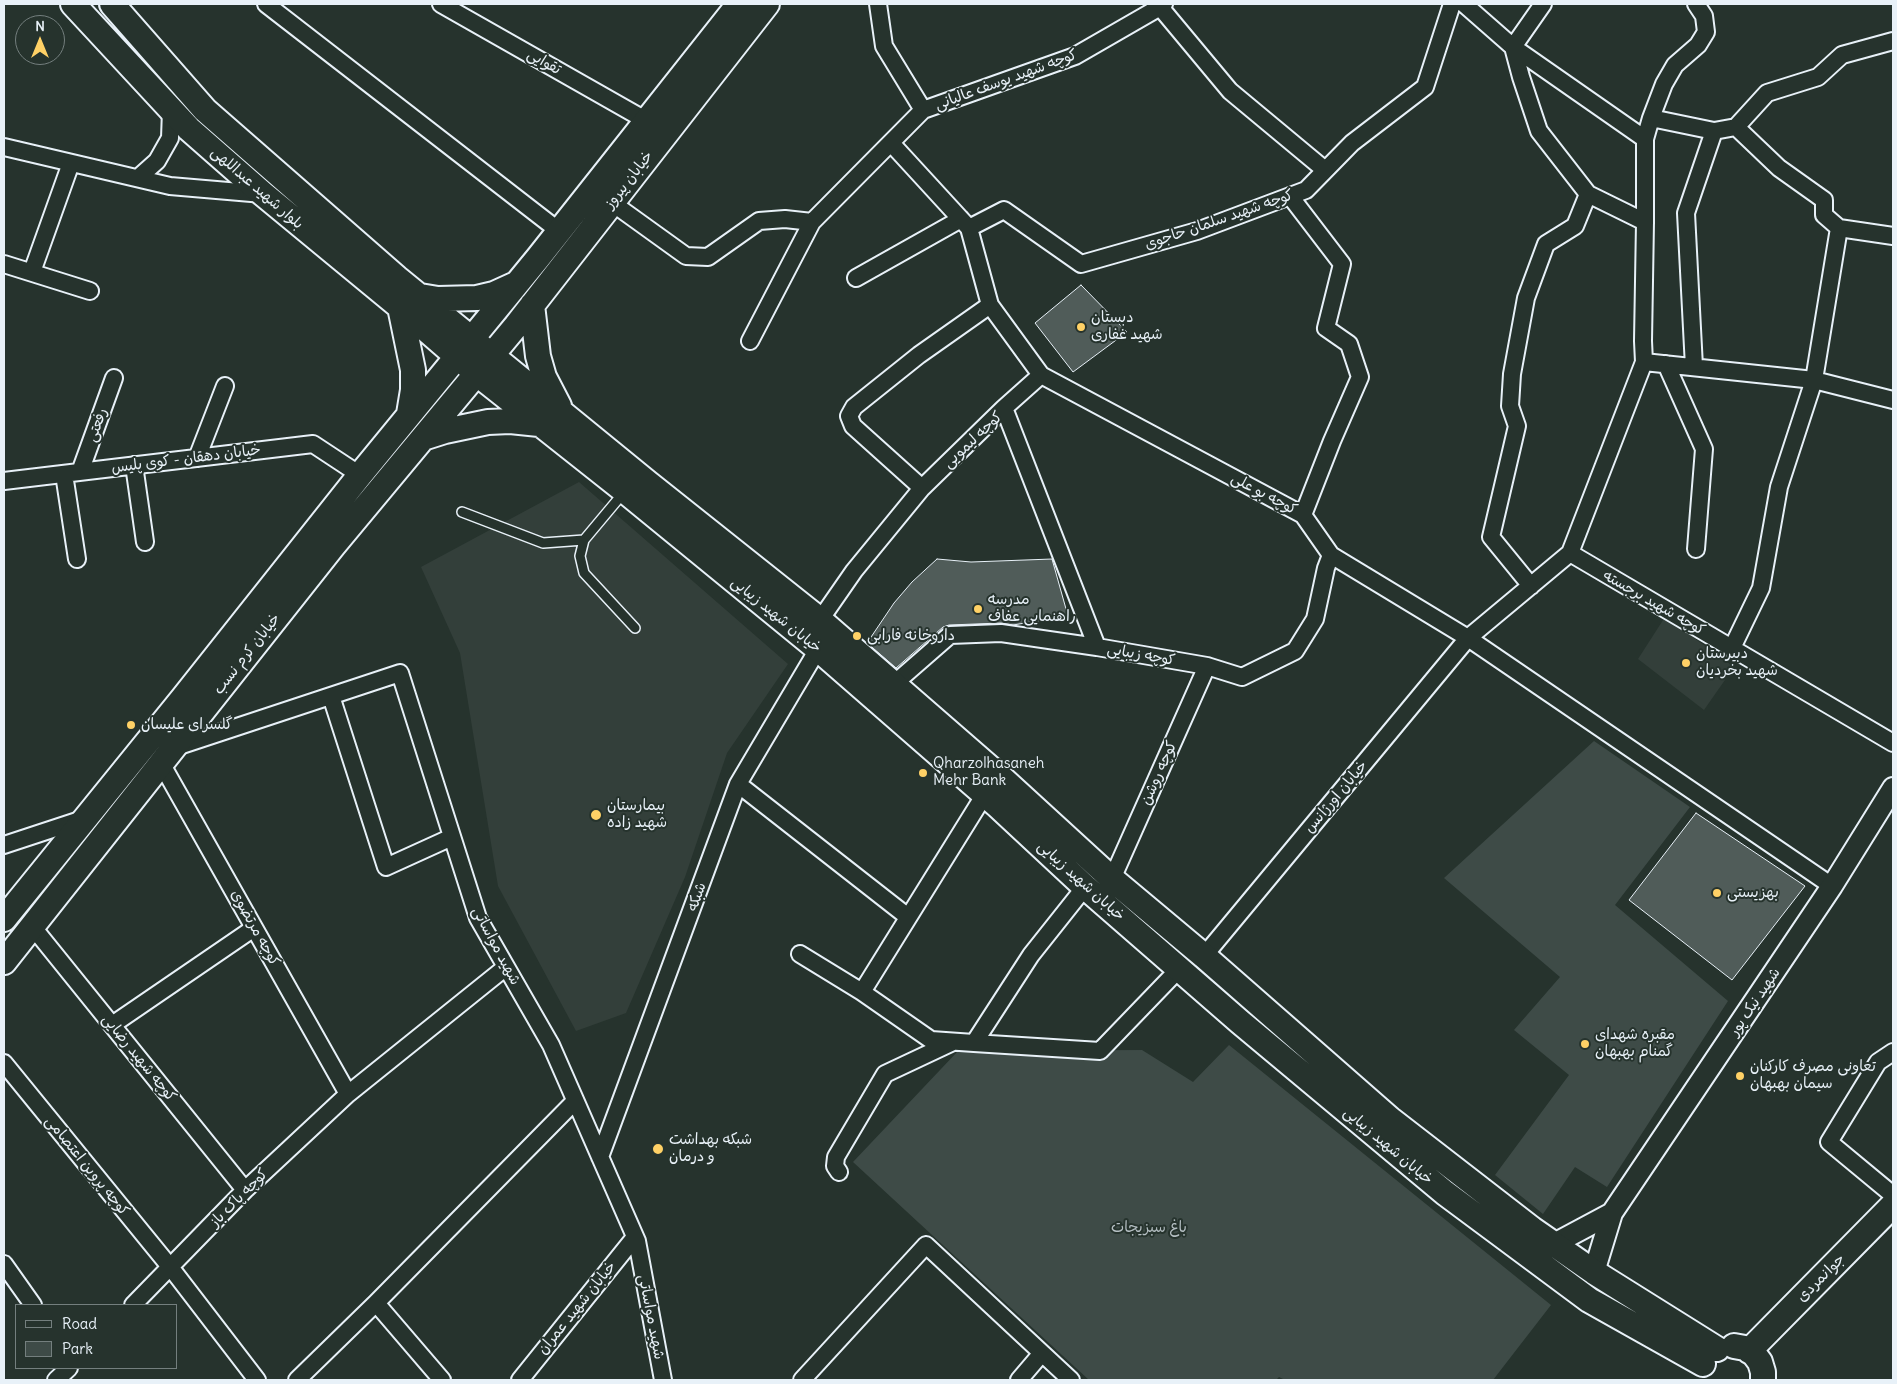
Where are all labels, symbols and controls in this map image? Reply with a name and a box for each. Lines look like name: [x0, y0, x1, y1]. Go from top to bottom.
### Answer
north arrow: [15, 15, 65, 65]
text: N: [35, 17, 45, 35]
street label: تقوایی: [524, 45, 564, 79]
street label: کوچه شهید یوسف عالیانی: [932, 46, 1080, 114]
street label: بلوار شهید عبداللهی: [207, 143, 307, 233]
street label: خیابان پیروز: [601, 147, 657, 213]
street label: کوچه شهید سلمان حاجوی: [1142, 186, 1296, 254]
place label: دبستان شهید غفاری: [1091, 309, 1163, 344]
marker: دبستان شهید غفاری: [1075, 321, 1087, 333]
street label: رفعتی: [83, 406, 111, 444]
street label: کوچه لیمویی: [939, 408, 1007, 472]
street label: خیابان دهقان - کوی پلیس: [110, 441, 262, 477]
street label: کوچه بو علی: [1228, 469, 1300, 519]
street label: کوچه شهید برجسته: [1600, 566, 1708, 640]
street label: خیابان شهید زیبایی: [727, 573, 825, 657]
place label: مدرسه راهنمایی عفاف: [988, 591, 1076, 626]
marker: مدرسه راهنمایی عفاف: [972, 603, 984, 615]
street label: خیابان کرم نسب: [210, 610, 284, 698]
place label: داروخانه فارابی: [867, 627, 955, 645]
marker: داروخانه فارابی: [851, 630, 863, 642]
street label: کوچه زیبایی: [1106, 640, 1176, 670]
place label: دبیرستان شهید بخردیان: [1696, 645, 1778, 680]
marker: دبیرستان شهید بخردیان: [1680, 657, 1692, 669]
place label: گلسرای علیسان: [141, 716, 233, 734]
marker: گلسرای علیسان: [125, 719, 137, 731]
street label: کوچه روشن: [1137, 738, 1181, 808]
place label: Qharzolhasaneh Mehr Bank: [933, 755, 1045, 790]
street label: خیابان اورژانس: [1301, 757, 1371, 837]
marker: Qharzolhasaneh Mehr Bank: [917, 767, 929, 779]
place label: بیمارستان شهید زاده: [607, 797, 667, 832]
marker: بیمارستان شهید زاده: [589, 808, 603, 822]
street label: خیابان شهید زیبایی: [1034, 837, 1128, 925]
street label: شبکه: [683, 880, 711, 914]
place label: بهزیستی: [1727, 884, 1779, 902]
street label: کوچه مرتضوی: [227, 887, 283, 969]
marker: بهزیستی: [1711, 887, 1723, 899]
street label: شهید مواساتی: [468, 904, 524, 988]
street label: شهید نیک پور: [1726, 964, 1784, 1040]
street label: کوچه شهید رضایی: [98, 1011, 180, 1105]
place label: مقبره شهدای گمنام بهبهان: [1595, 1026, 1675, 1061]
marker: مقبره شهدای گمنام بهبهان: [1579, 1038, 1591, 1050]
place label: تعاونی مصرف کارکنان سیمان بهبهان: [1750, 1058, 1876, 1093]
marker: تعاونی مصرف کارکنان سیمان بهبهان: [1734, 1070, 1746, 1082]
street label: خیابان شهید زیبایی: [1340, 1103, 1436, 1189]
street label: کوچه پروین اعتصامی: [41, 1112, 133, 1220]
place label: شبکه بهداشت و درمان: [669, 1131, 752, 1166]
marker: شبکه بهداشت و درمان: [651, 1142, 665, 1156]
street label: کوچه پاک باز: [206, 1165, 272, 1231]
park label: باغ سبزیجات: [1111, 1219, 1187, 1237]
street label: جوانمردی: [1793, 1250, 1849, 1306]
street label: خیابان شهید عمران: [534, 1258, 620, 1358]
street label: شهید مواساتی: [634, 1273, 668, 1361]
legend: [15, 1304, 178, 1369]
text: Road: [62, 1314, 97, 1333]
text: Park: [62, 1339, 93, 1358]

